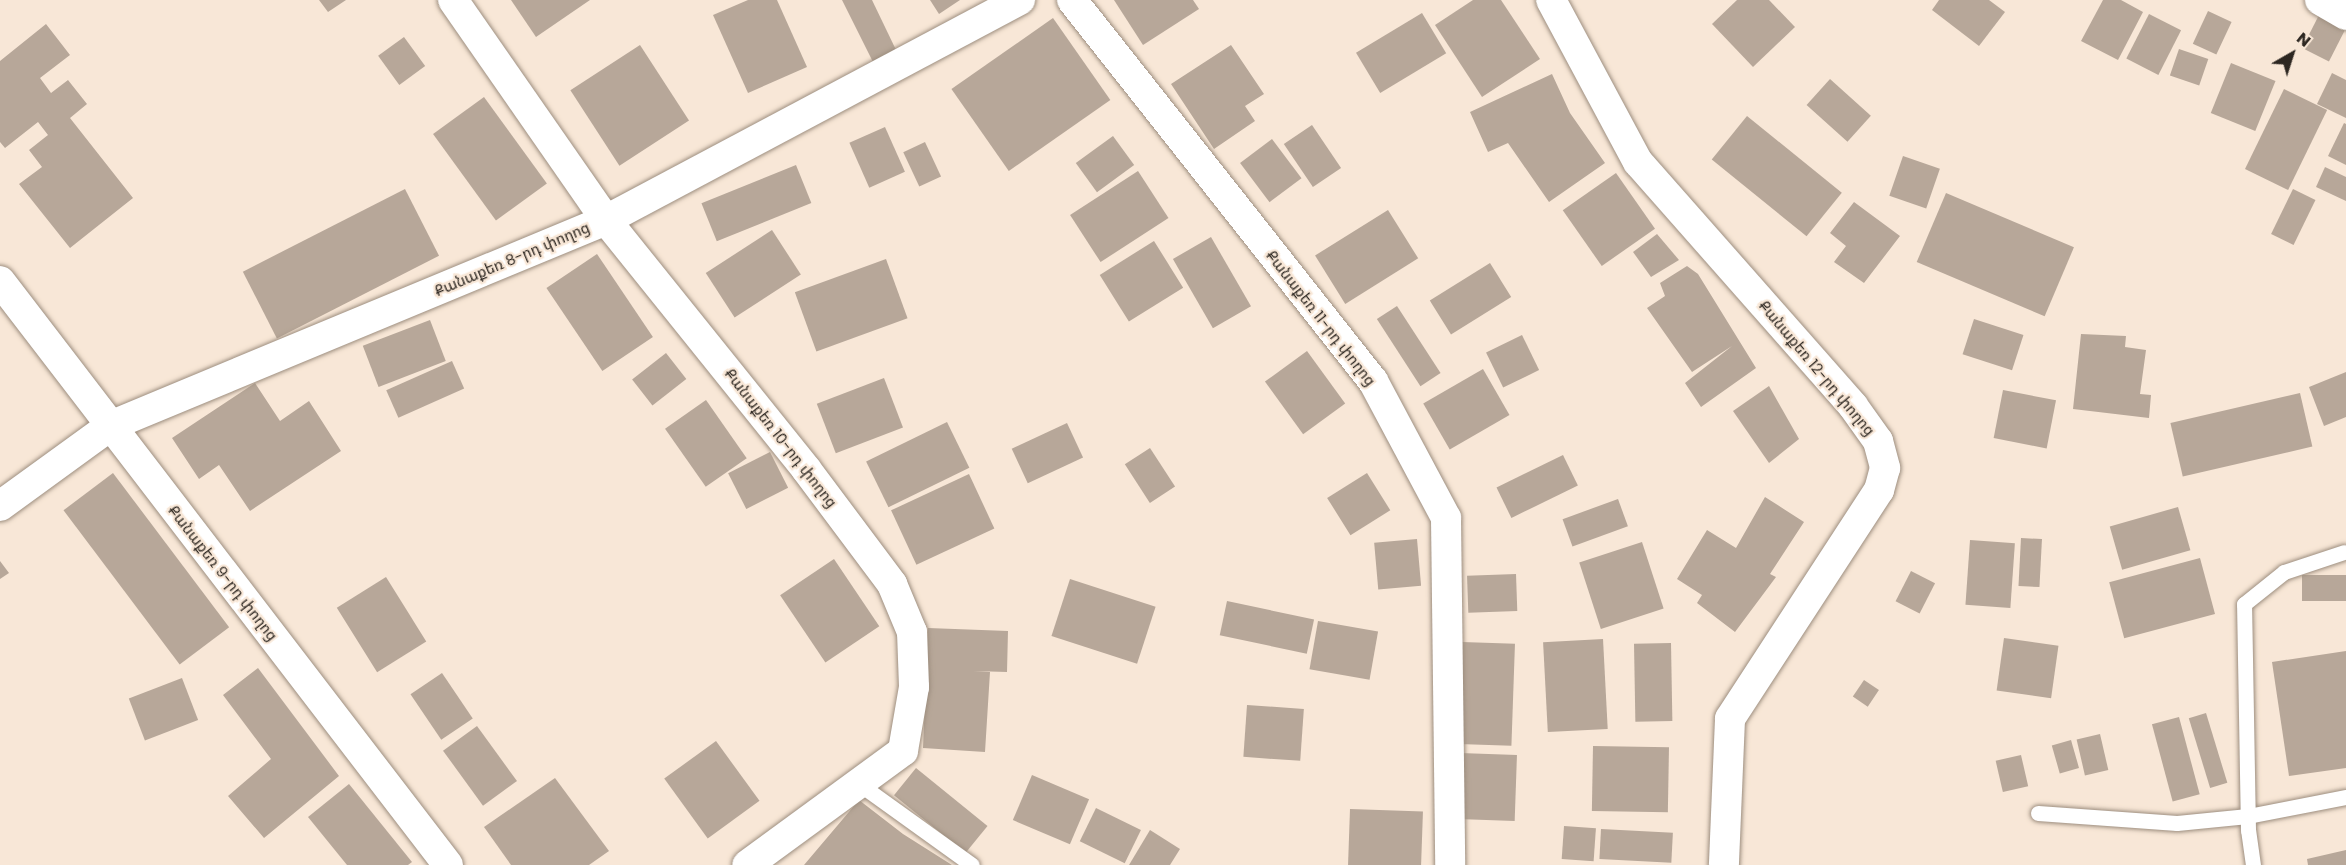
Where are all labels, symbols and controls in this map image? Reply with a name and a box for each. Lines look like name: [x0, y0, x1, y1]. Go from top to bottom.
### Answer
north arrow: [2262, 24, 2322, 84]
text: N: [2292, 27, 2316, 52]
street label: Քանաքեռ 8-րդ փողոց: [432, 218, 592, 300]
street label: Քանաքեռ 11-րդ փողոց: [1263, 247, 1379, 389]
street label: Քանաքեռ 12-րդ փողոց: [1755, 297, 1879, 439]
street label: Քանաքեռ 10-րդ փողոց: [721, 365, 841, 511]
street label: Քանաքեռ 9-րդ փողոց: [165, 502, 281, 644]

